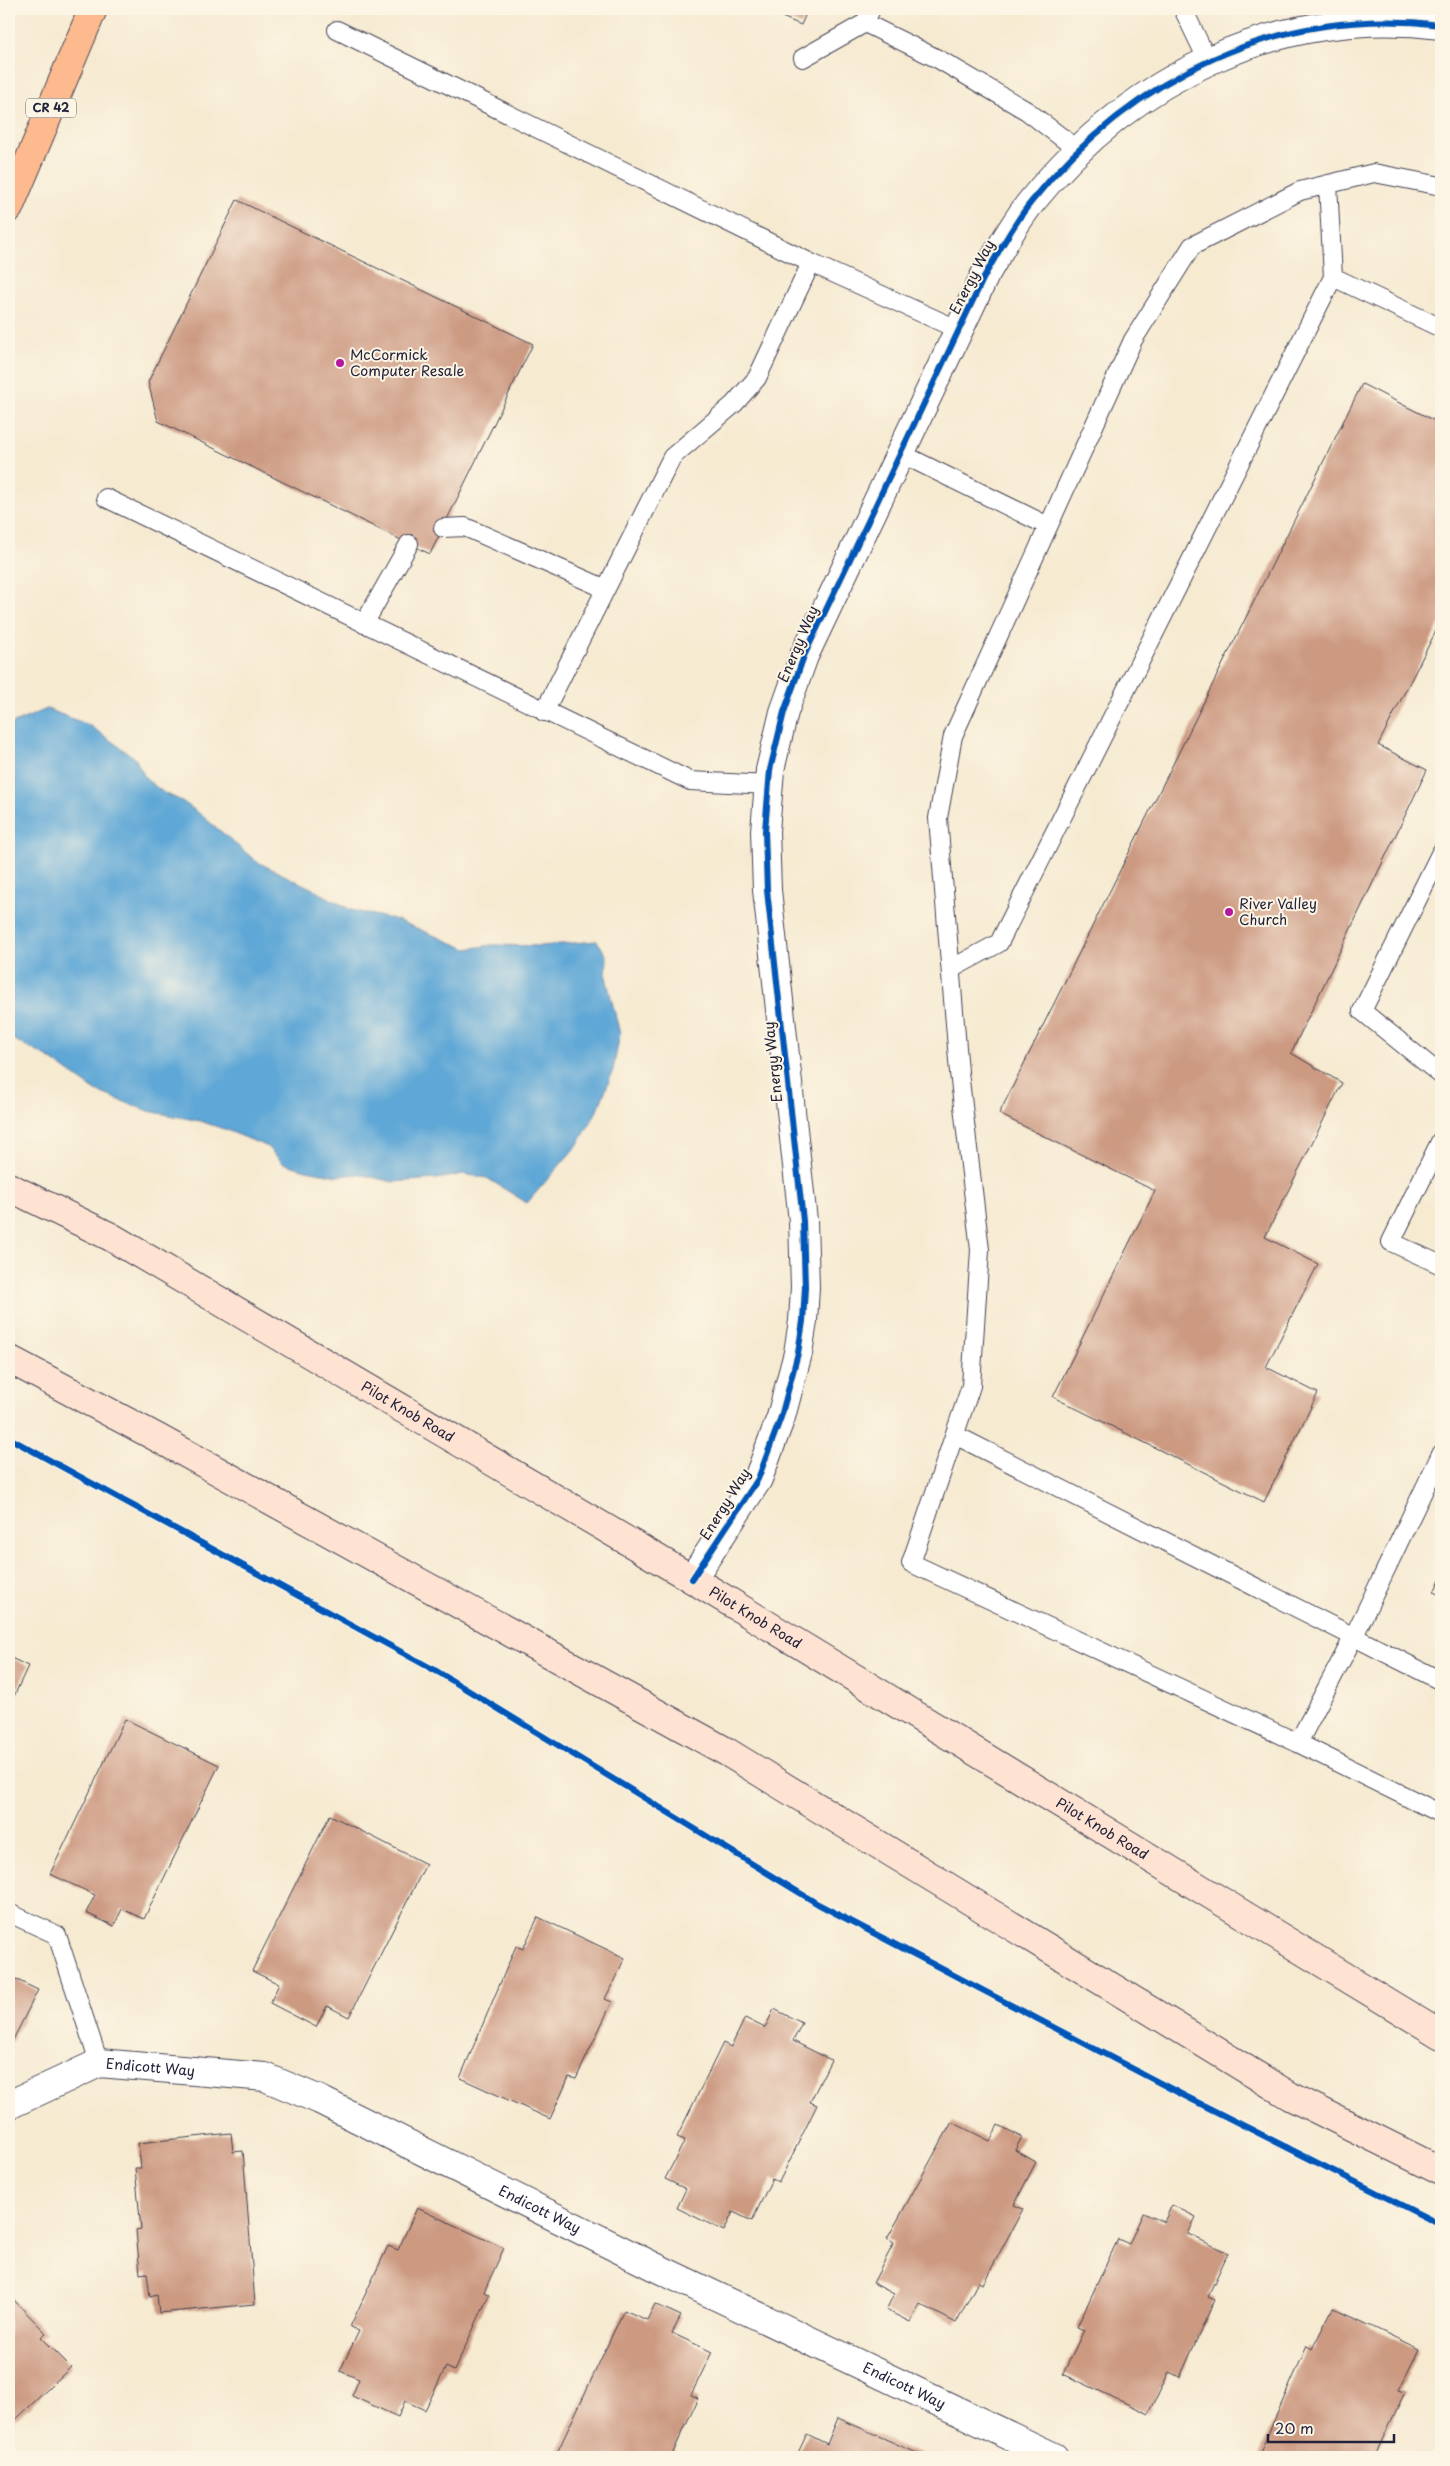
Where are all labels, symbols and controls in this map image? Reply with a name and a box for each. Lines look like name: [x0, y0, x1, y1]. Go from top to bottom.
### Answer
road number: CR 42: [26, 99, 76, 118]
street label: Energy Way: [944, 236, 999, 318]
place label: McCormick Computer Resale: [350, 344, 464, 381]
marker: McCormick Computer Resale: [334, 357, 346, 369]
street label: Energy Way: [772, 602, 823, 685]
place label: River Valley Church: [1239, 893, 1317, 930]
marker: River Valley Church: [1223, 906, 1235, 918]
street label: Energy Way: [758, 1020, 787, 1104]
street label: Pilot Knob Road: [357, 1376, 459, 1447]
street label: Energy Way: [694, 1464, 755, 1544]
street label: Pilot Knob Road: [705, 1581, 806, 1653]
street label: Pilot Knob Road: [1052, 1792, 1153, 1865]
street label: Endicott Way: [105, 2053, 196, 2081]
street label: Endicott Way: [495, 2180, 585, 2238]
street label: Endicott Way: [860, 2357, 949, 2414]
scale bar: [1268, 2411, 1394, 2443]
text: 20 m: [1275, 2416, 1314, 2439]

